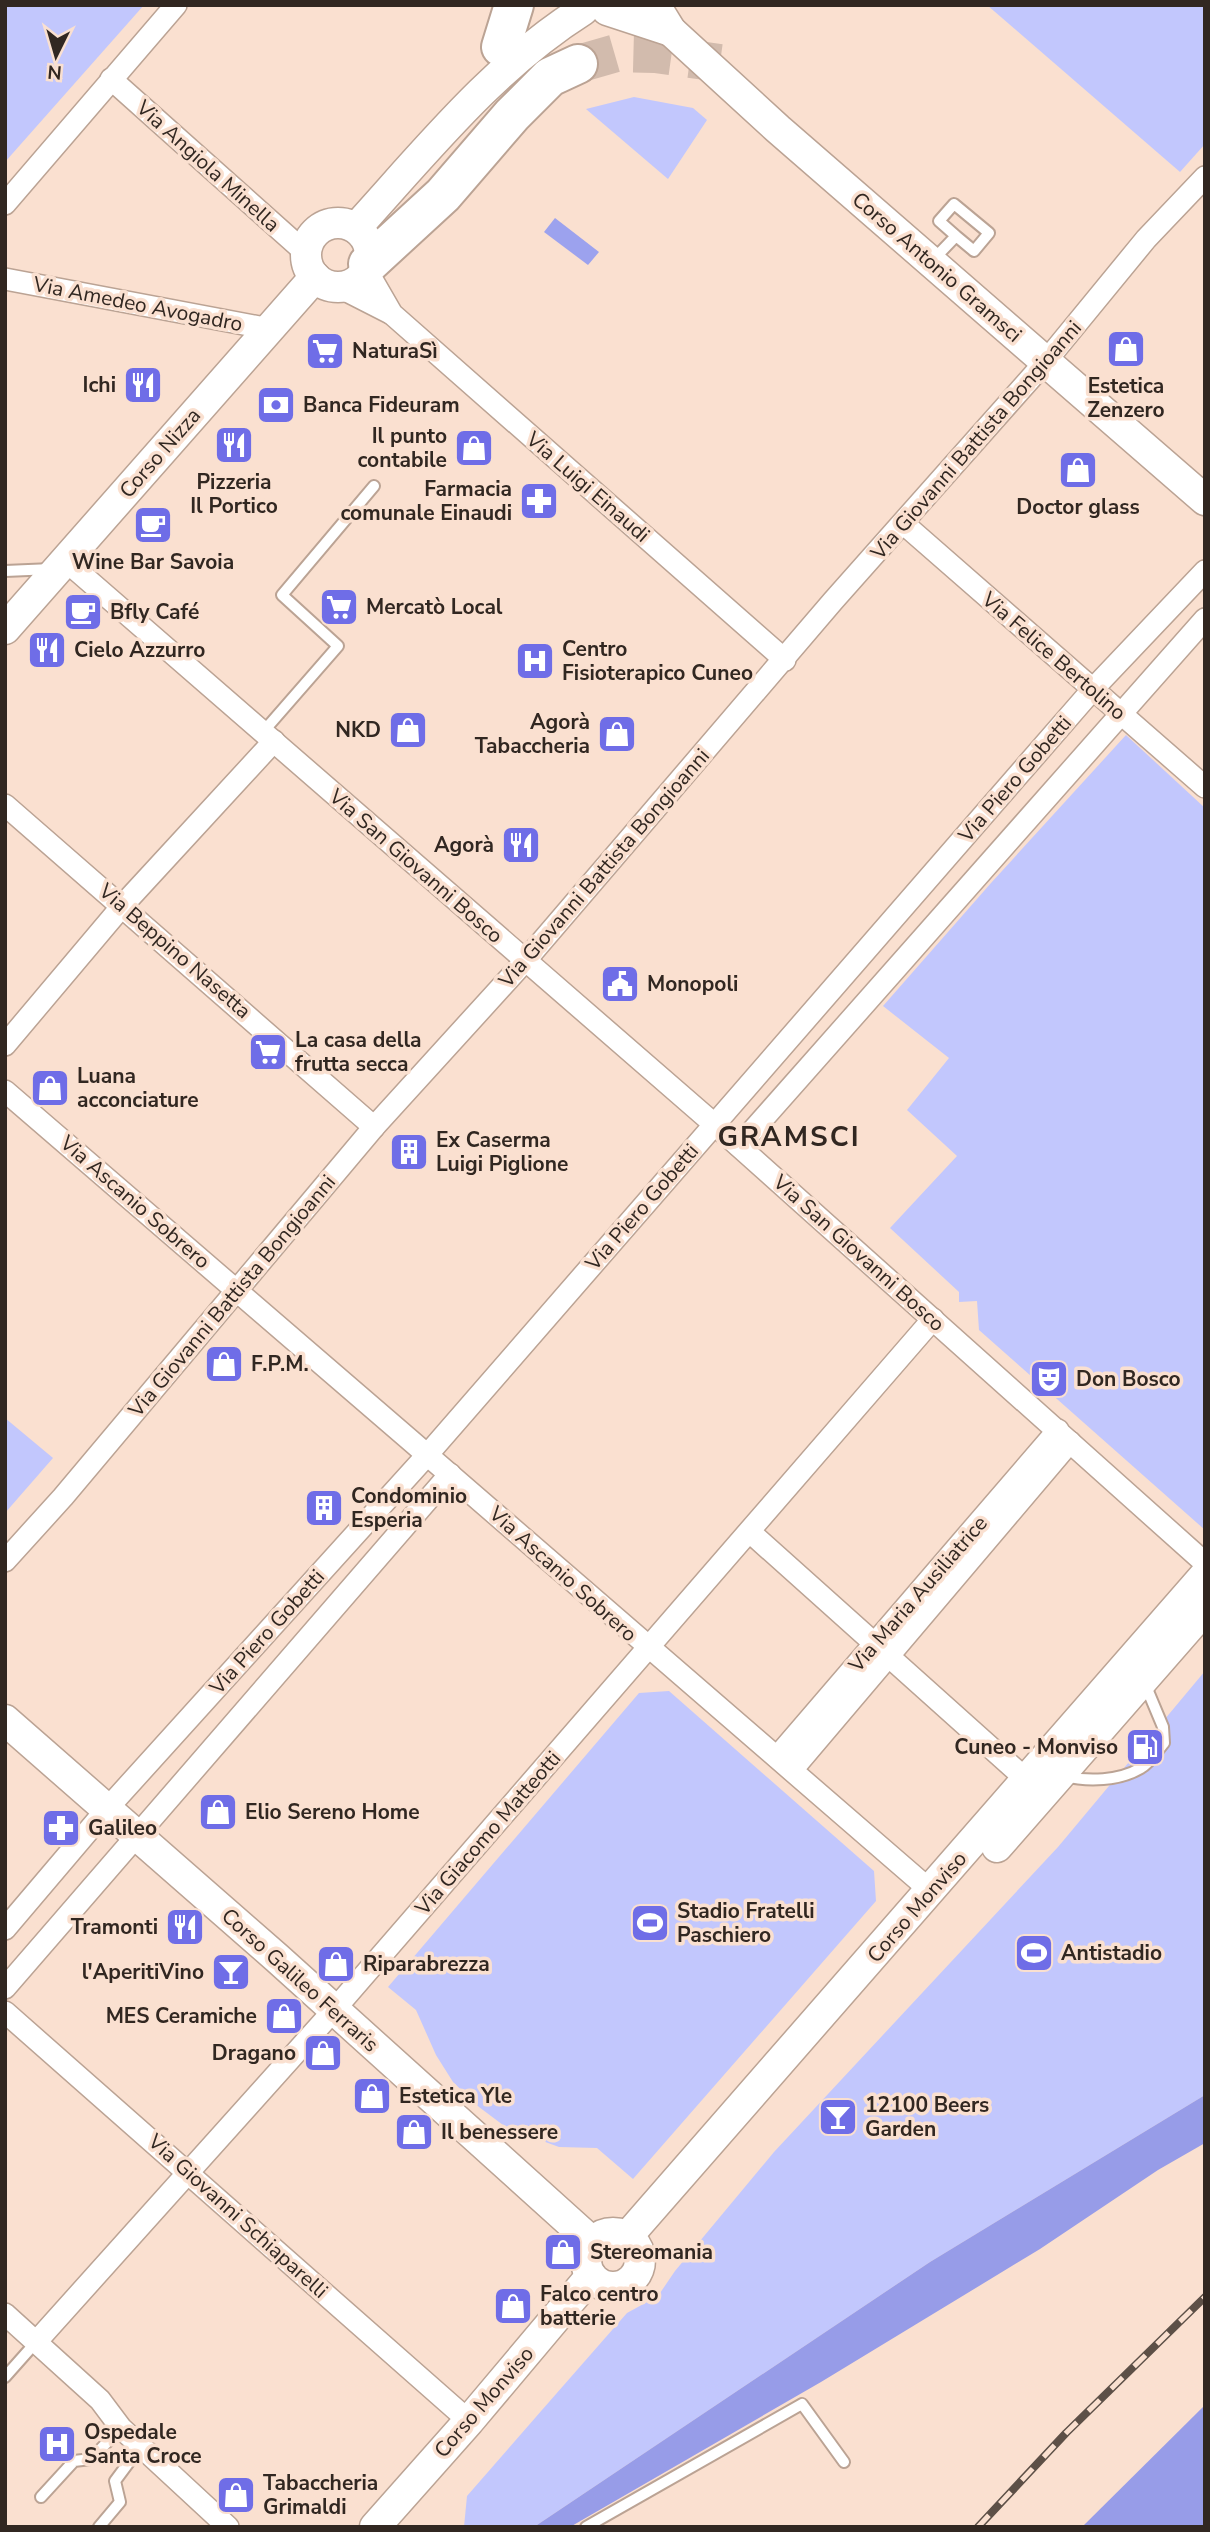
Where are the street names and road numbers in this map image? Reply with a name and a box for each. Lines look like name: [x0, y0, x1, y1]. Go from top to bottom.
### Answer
street label: Via Angiola Minella: [129, 93, 286, 238]
street label: Corso Antonio Gramsci: [846, 186, 1028, 348]
street label: Via Amedeo Avogadro: [30, 270, 245, 338]
street label: Via Giovanni Battista Bongioanni: [864, 314, 1088, 566]
street label: Corso Nizza: [113, 402, 207, 504]
street label: Via Luigi Einaudi: [519, 425, 656, 549]
street label: Via Felice Bertolino: [975, 585, 1132, 726]
street label: Via Piero Gobetti: [952, 710, 1078, 849]
street label: Via Giovanni Battista Bongioanni: [492, 742, 716, 994]
street label: Via San Giovanni Bosco: [322, 782, 509, 949]
street label: Via Beppino Nasetta: [92, 876, 257, 1025]
street label: Via Ascanio Sobrero: [53, 1128, 216, 1275]
street label: Via Piero Gobetti: [579, 1138, 705, 1277]
street label: Via San Giovanni Bosco: [766, 1168, 951, 1338]
street label: Via Giovanni Battista Bongioanni: [122, 1169, 342, 1424]
street label: Via Ascanio Sobrero: [482, 1499, 643, 1648]
street label: Via Maria Ausiliatrice: [842, 1510, 994, 1679]
street label: Via Piero Gobetti: [203, 1563, 331, 1701]
street label: Via Giacomo Matteotti: [408, 1745, 567, 1922]
street label: Corso Monviso: [861, 1846, 973, 1968]
street label: Corso Galileo Ferraris: [215, 1902, 385, 2058]
street label: Via Giovanni Schiaparelli: [141, 2127, 334, 2304]
street label: Corso Monviso: [428, 2341, 540, 2463]

